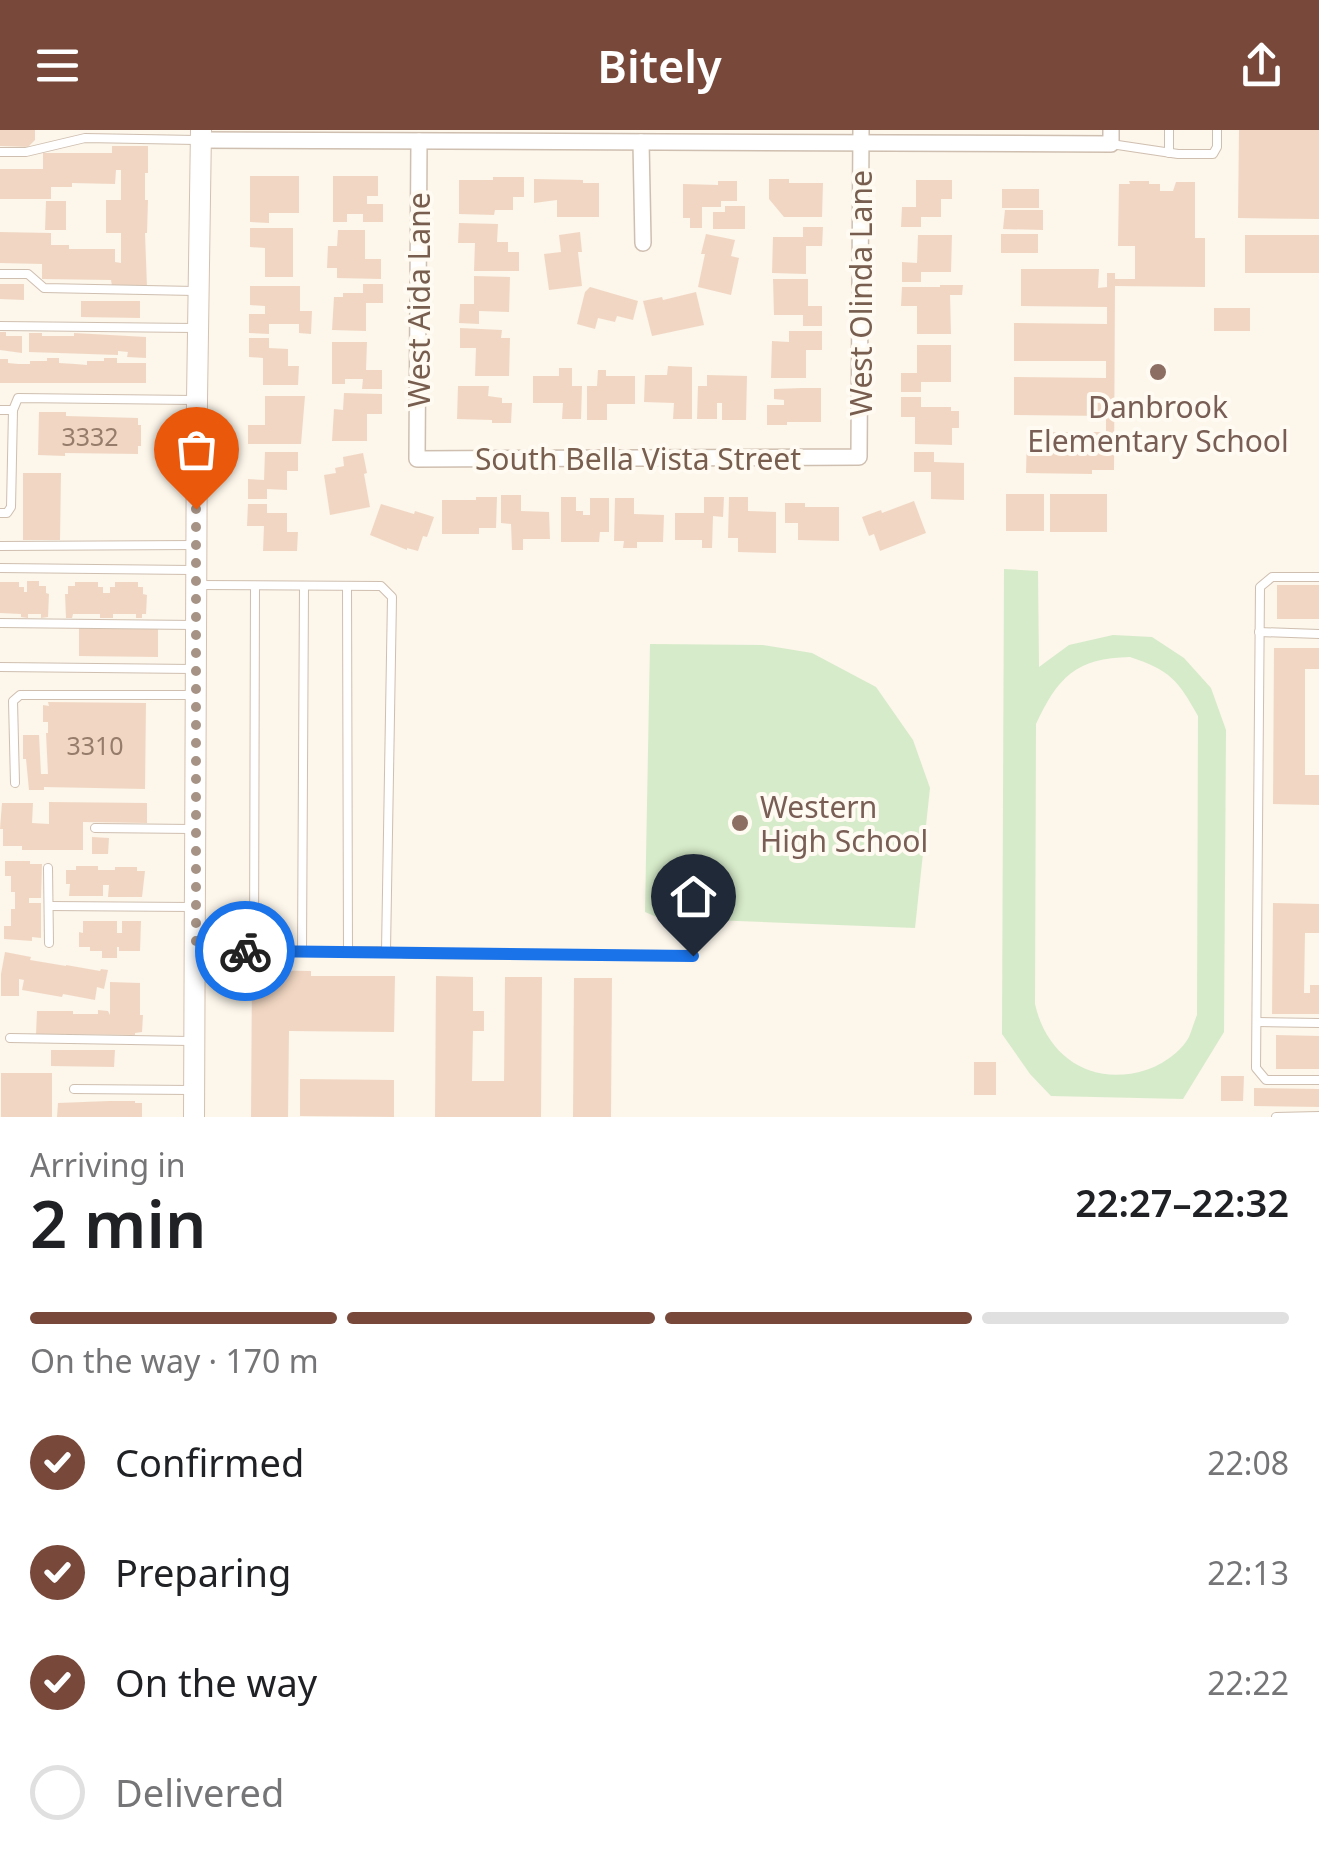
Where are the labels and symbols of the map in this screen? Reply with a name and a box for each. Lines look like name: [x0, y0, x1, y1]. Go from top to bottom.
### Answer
street label: West Olinda Lane: [840, 170, 881, 416]
street label: West Aida Lane: [398, 192, 439, 408]
marker: Danbrook Elementary School: [1147, 361, 1169, 383]
place label: Danbrook Elementary School: [1027, 386, 1289, 461]
pin: [154, 407, 239, 510]
house number: 3332: [61, 419, 119, 453]
street label: South Bella Vista Street: [475, 438, 801, 479]
house number: 3310: [66, 728, 124, 762]
place label: Western High School: [760, 786, 928, 861]
marker: Western High School: [729, 812, 751, 834]
pin: [651, 854, 736, 957]
courier: [195, 901, 295, 1001]

